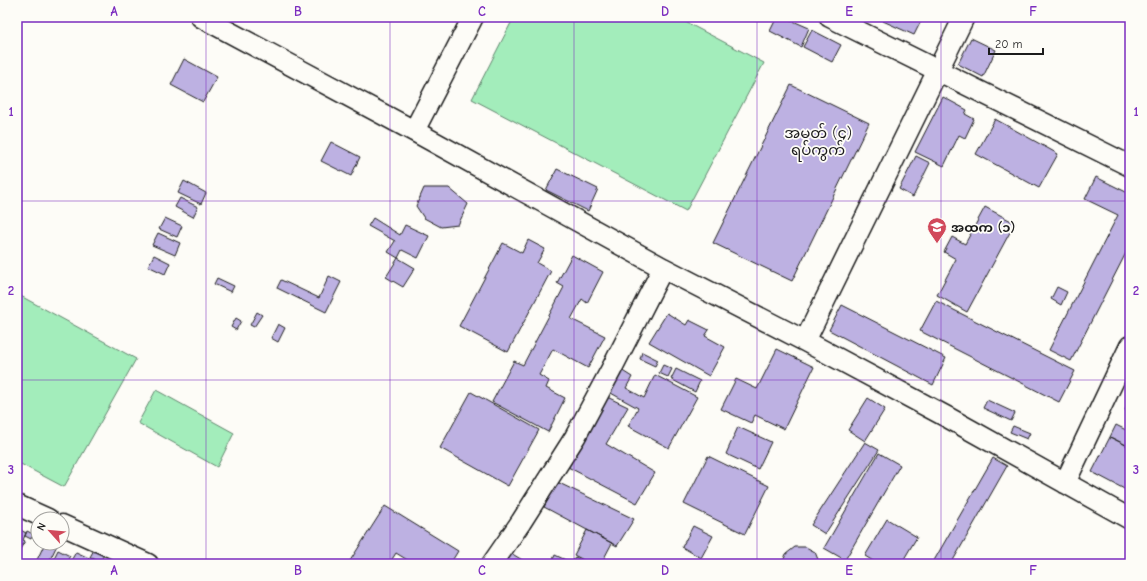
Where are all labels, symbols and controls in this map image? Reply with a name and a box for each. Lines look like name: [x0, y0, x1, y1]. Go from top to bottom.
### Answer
text: A: [110, 4, 118, 19]
text: B: [294, 4, 302, 19]
text: C: [478, 4, 486, 19]
text: D: [661, 4, 669, 19]
text: E: [845, 4, 853, 19]
text: F: [1029, 4, 1037, 19]
scale bar: [989, 30, 1043, 56]
text: 20 m: [995, 37, 1023, 51]
text: 1: [8, 104, 14, 119]
text: 1: [1133, 104, 1139, 119]
district label: အမှတ် (၄) ရပ်ကွက်: [784, 123, 852, 162]
school or university icon: အထက (၁): [926, 216, 948, 244]
place label: အထက (၁): [951, 220, 1015, 235]
text: 2: [8, 283, 14, 298]
text: 2: [1133, 283, 1139, 298]
text: 3: [8, 462, 14, 477]
text: 3: [1133, 462, 1139, 477]
north arrow: [30, 511, 70, 551]
text: N: [34, 521, 49, 533]
text: A: [110, 563, 118, 578]
text: B: [294, 563, 302, 578]
text: C: [478, 563, 486, 578]
text: D: [661, 563, 669, 578]
text: E: [845, 563, 853, 578]
text: F: [1029, 563, 1037, 578]

